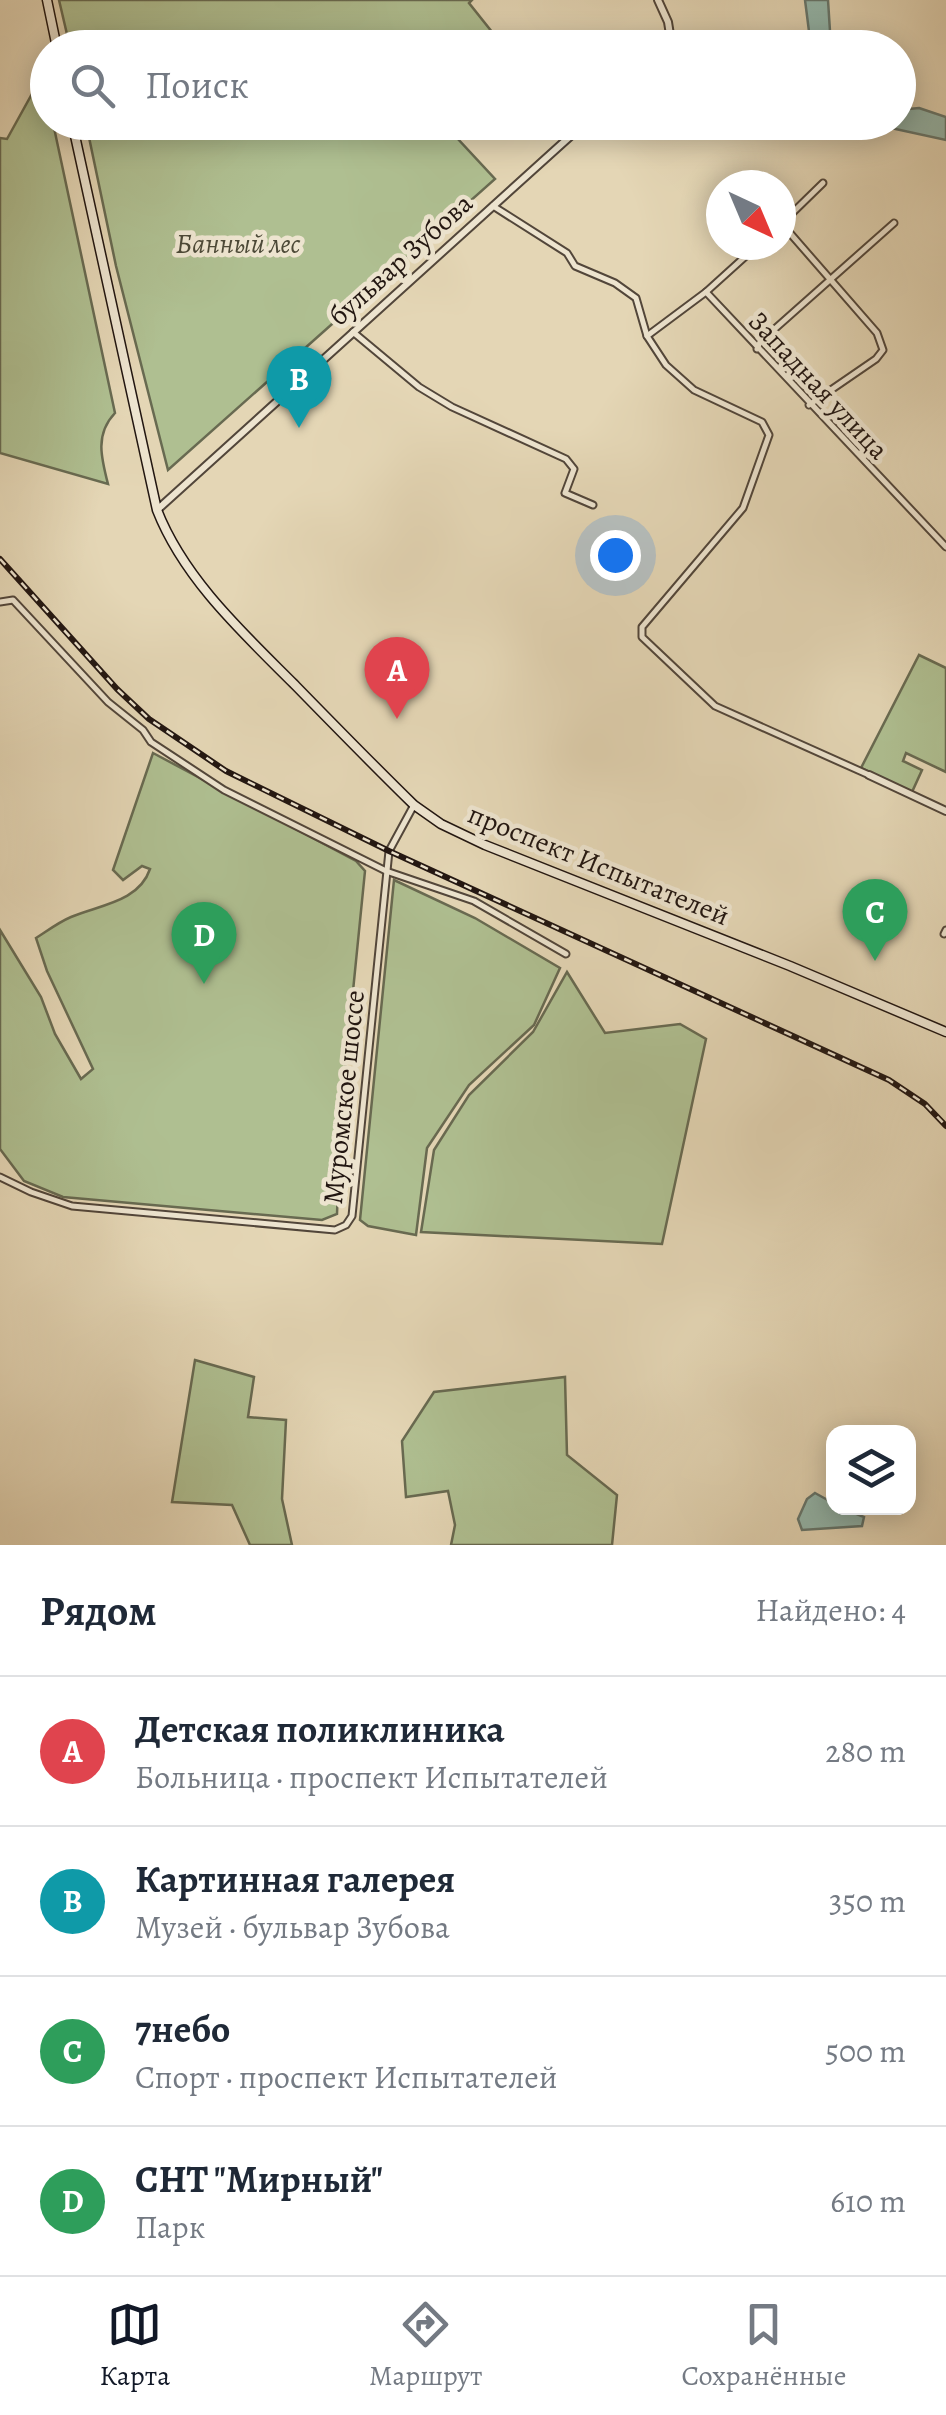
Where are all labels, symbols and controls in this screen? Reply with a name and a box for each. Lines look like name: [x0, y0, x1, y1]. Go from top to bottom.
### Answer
search box: [30, 30, 916, 140]
icon: search: [65, 58, 120, 113]
text: Поиск: [145, 59, 249, 111]
north arrow: [706, 170, 796, 260]
street label: бульвар Зубова: [320, 185, 481, 335]
park label: Банный лес: [176, 225, 301, 263]
street label: Западная улица: [740, 303, 897, 468]
pin: B: [266, 346, 332, 428]
your location: [590, 530, 641, 581]
pin: A: [364, 636, 430, 719]
street label: проспект Испытателей: [462, 795, 735, 935]
pin: C: [842, 878, 908, 961]
pin: D: [172, 902, 236, 984]
street label: Муромское шоссе: [314, 988, 374, 1206]
map controls: [826, 1425, 916, 1515]
button: layers: [826, 1425, 916, 1515]
text: Рядом: [40, 1582, 157, 1639]
text: Найдено: 4: [755, 1588, 906, 1632]
text: Детская поликлиника: [135, 1703, 505, 1755]
text: A: [62, 1729, 83, 1773]
text: 280 m: [825, 1729, 906, 1773]
text: Больница · проспект Испытателей: [135, 1755, 608, 1799]
text: Картинная галерея: [135, 1853, 455, 1905]
text: B: [62, 1879, 83, 1923]
text: 350 m: [829, 1879, 906, 1923]
text: Музей · бульвар Зубова: [135, 1905, 450, 1949]
text: 7небо: [135, 2003, 230, 2055]
text: C: [63, 2029, 82, 2073]
text: 500 m: [825, 2029, 906, 2073]
text: Спорт · проспект Испытателей: [135, 2055, 558, 2099]
text: СНТ "Мирный": [135, 2153, 383, 2205]
text: D: [61, 2179, 84, 2223]
text: 610 m: [830, 2179, 906, 2223]
text: Парк: [135, 2205, 205, 2249]
tab: Карта: [100, 2297, 170, 2395]
tab: Маршрут: [369, 2297, 482, 2395]
tab: Сохранённые: [681, 2297, 847, 2395]

